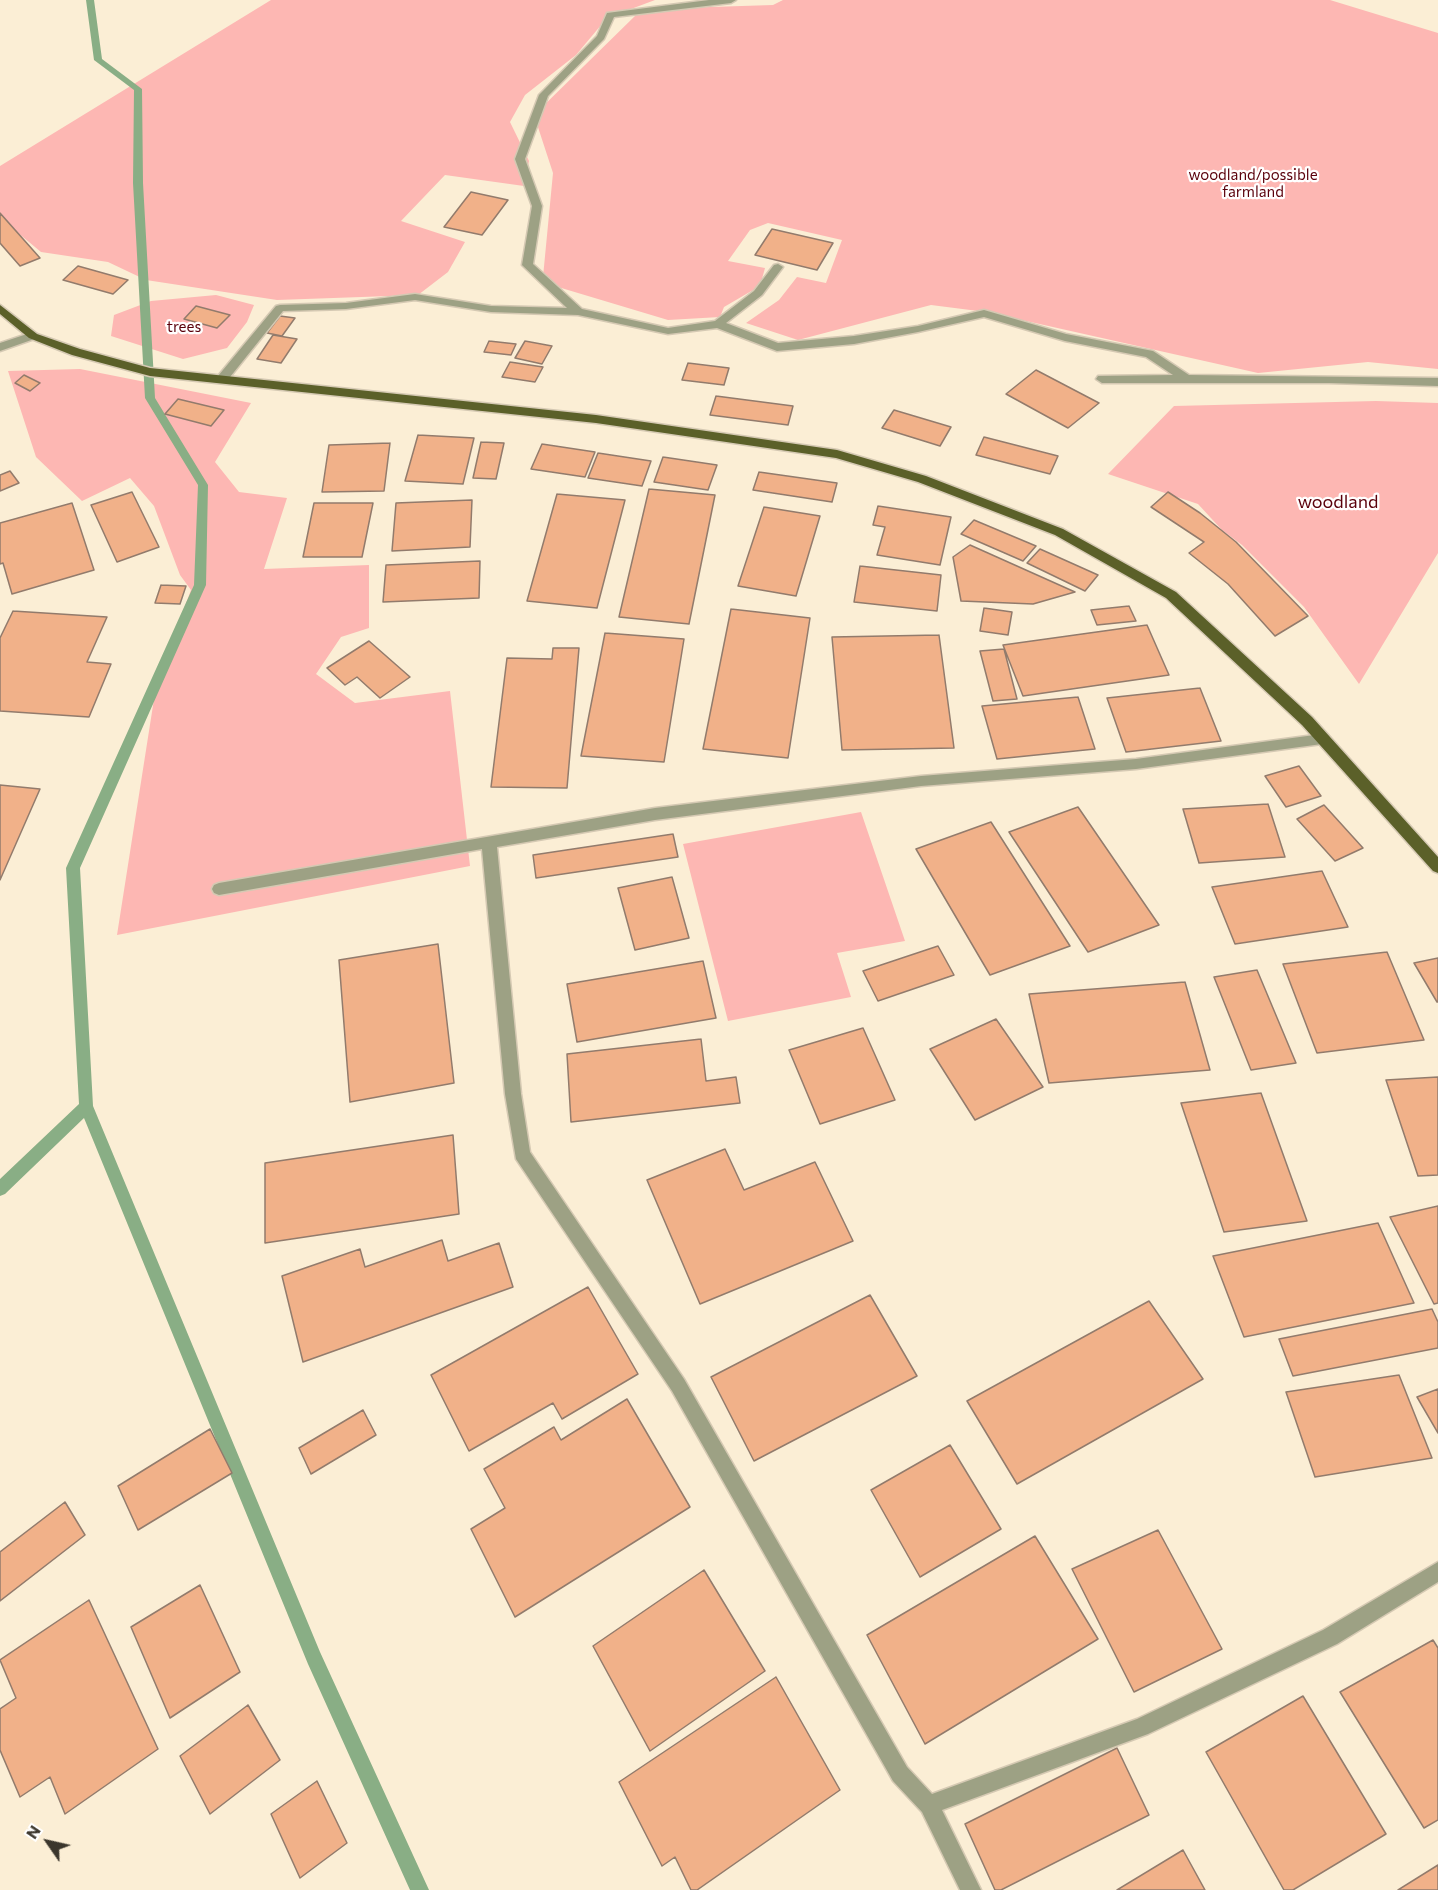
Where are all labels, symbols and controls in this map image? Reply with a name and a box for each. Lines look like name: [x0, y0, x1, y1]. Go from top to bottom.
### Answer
park label: woodland/possible farmland: [1188, 166, 1318, 201]
park label: trees: [167, 318, 201, 336]
park label: woodland: [1298, 491, 1378, 513]
north arrow: [18, 1812, 78, 1872]
text: N: [21, 1821, 44, 1842]

